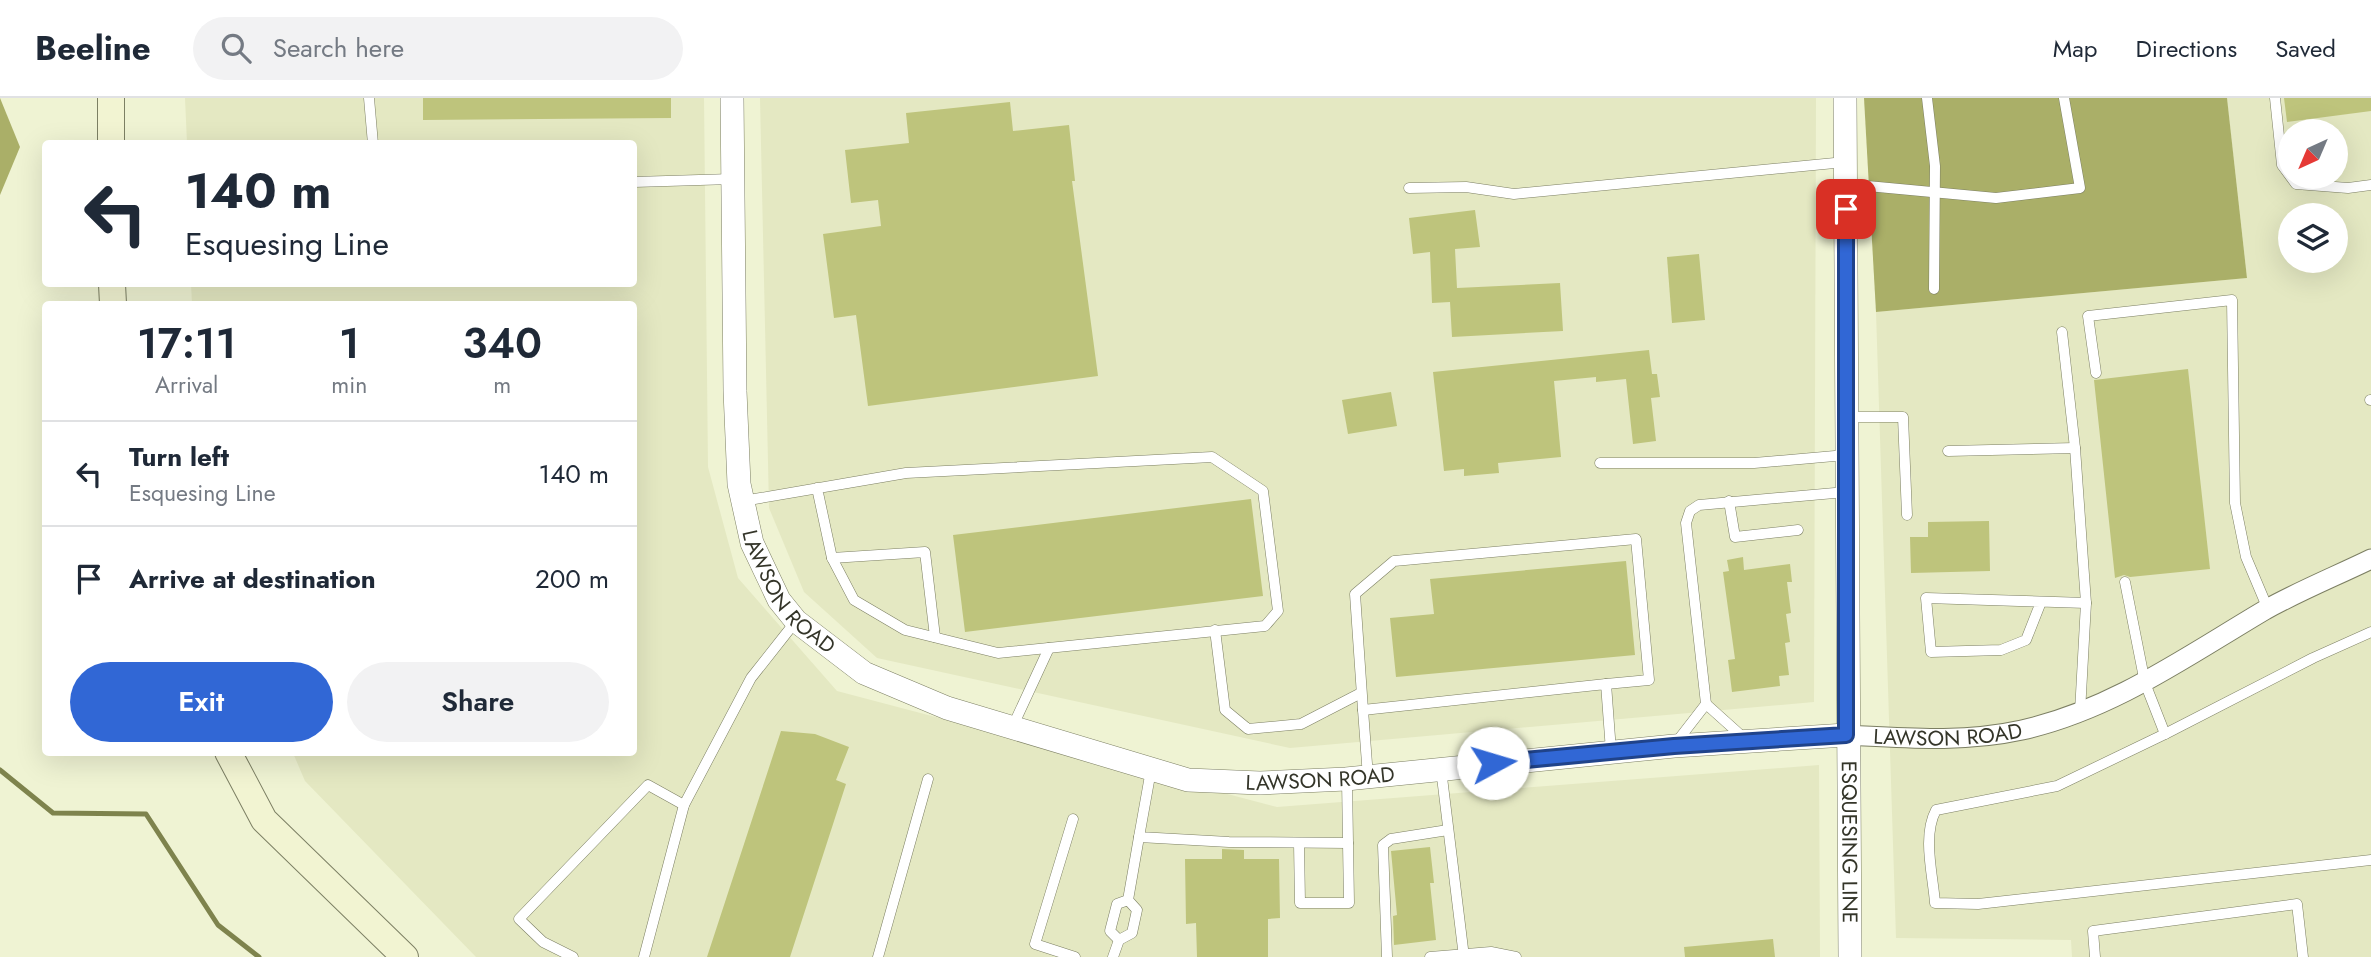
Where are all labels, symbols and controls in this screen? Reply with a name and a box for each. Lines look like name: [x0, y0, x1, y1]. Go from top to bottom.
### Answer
search box: [193, 17, 683, 80]
text: Beeline: [35, 25, 151, 72]
icon: search: [217, 29, 255, 67]
text: Search here: [273, 29, 404, 67]
text: Map: [2053, 31, 2098, 66]
text: Directions: [2136, 31, 2237, 66]
text: Saved: [2275, 31, 2336, 66]
north arrow: [2278, 119, 2348, 189]
map controls: [2278, 119, 2348, 273]
text: 140 m: [185, 156, 331, 226]
icon: left: [70, 168, 161, 259]
pin: [1816, 179, 1876, 239]
icon: arrive: [1827, 190, 1865, 228]
button: layers: [2278, 203, 2348, 273]
text: Esquesing Line: [185, 221, 389, 267]
text: 17:11: [137, 313, 236, 374]
text: 1: [339, 313, 360, 374]
text: 340: [462, 313, 542, 374]
text: Arrival: [155, 368, 218, 402]
text: min: [331, 368, 367, 402]
text: m: [493, 368, 511, 402]
text: Turn left: [129, 438, 229, 476]
icon: left: [70, 455, 108, 493]
text: 140 m: [538, 455, 609, 493]
text: Esquesing Line: [129, 476, 276, 510]
street label: LAWSON ROAD: [735, 527, 842, 661]
icon: arrive: [70, 560, 108, 598]
text: Arrive at destination: [129, 560, 376, 598]
text: 200 m: [535, 560, 609, 598]
button: Exit: [70, 662, 333, 742]
button: Share: [347, 662, 609, 742]
street label: LAWSON ROAD: [1873, 715, 2025, 754]
position arrow: [1456, 726, 1530, 800]
street label: LAWSON ROAD: [1245, 759, 1396, 798]
street label: ESQUESING LINE: [1834, 761, 1865, 923]

